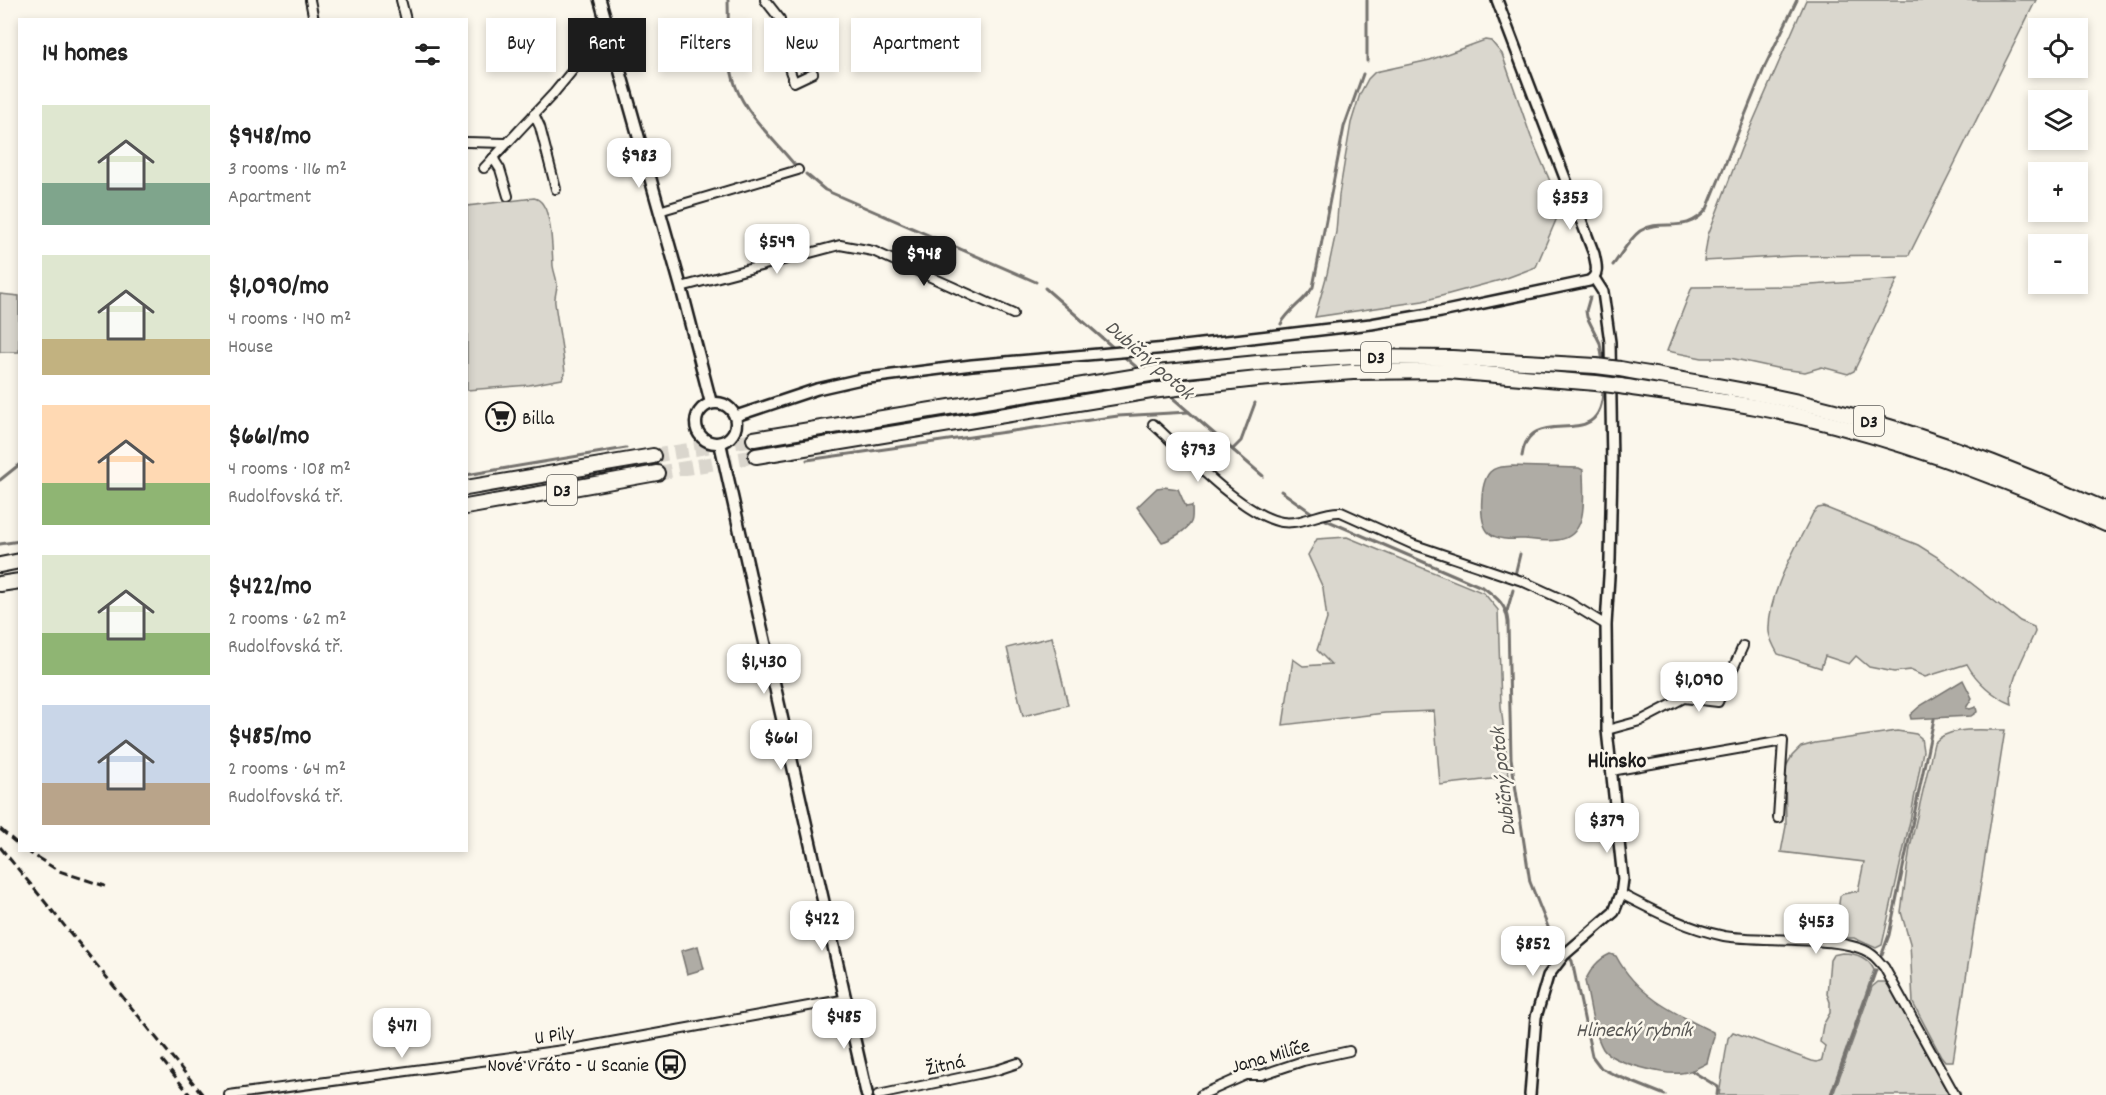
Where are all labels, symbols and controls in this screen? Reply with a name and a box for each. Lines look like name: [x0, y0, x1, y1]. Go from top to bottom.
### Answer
chip: Buy: [486, 18, 556, 72]
chip: Rent: [568, 18, 646, 72]
chip: Filters: [658, 18, 752, 72]
chip: New: [764, 18, 839, 72]
chip: Apartment: [851, 18, 981, 72]
map controls: [2028, 18, 2088, 294]
button: locate: [2028, 18, 2088, 78]
text: 14 homes: [42, 36, 128, 73]
icon: filters: [411, 38, 444, 71]
button: layers: [2028, 90, 2088, 150]
text: $948/mo: [228, 119, 311, 156]
icon: home: [90, 129, 162, 201]
pin: $983: [603, 138, 675, 189]
text: $983: [621, 143, 657, 171]
text: 3 rooms · 116 m²: [228, 156, 347, 184]
button: +: [2028, 162, 2088, 222]
pin: $353: [1534, 180, 1606, 231]
text: Apartment: [228, 184, 311, 212]
text: $353: [1551, 185, 1589, 213]
pin: $549: [741, 224, 813, 275]
text: $549: [759, 229, 795, 257]
button: −: [2028, 234, 2088, 294]
pin: $948: [888, 236, 960, 287]
text: $948: [906, 241, 942, 269]
text: $1,090/mo: [228, 269, 329, 306]
icon: home: [90, 279, 162, 351]
text: 4 rooms · 140 m²: [228, 306, 351, 334]
water label: Dubičný potok: [1097, 314, 1201, 410]
text: House: [228, 334, 273, 362]
road number: D3: [1361, 342, 1391, 372]
supermarket icon: Billa: [485, 401, 517, 433]
place label: Billa: [522, 406, 555, 434]
road number: D3: [1854, 406, 1884, 436]
text: $661/mo: [228, 419, 309, 456]
icon: home: [90, 429, 162, 501]
pin: $793: [1162, 432, 1234, 483]
text: $793: [1180, 437, 1216, 465]
text: 4 rooms · 108 m²: [228, 456, 351, 484]
road number: D3: [547, 475, 577, 505]
text: Rudolfovská tř.: [228, 484, 343, 512]
text: $422/mo: [228, 569, 312, 606]
icon: home: [90, 579, 162, 651]
text: 2 rooms · 62 m²: [228, 606, 347, 634]
text: Rudolfovská tř.: [228, 634, 343, 662]
pin: $1,430: [715, 644, 813, 695]
text: $1,430: [741, 649, 787, 677]
pin: $1,090: [1650, 662, 1748, 713]
text: $1,090: [1674, 667, 1724, 695]
text: $485/mo: [228, 719, 311, 756]
pin: $661: [745, 720, 817, 771]
water label: Dubičný potok: [1484, 724, 1526, 837]
text: $661: [764, 725, 798, 753]
icon: home: [90, 729, 162, 801]
district label: Hlinsko: [1588, 747, 1647, 778]
text: 2 rooms · 64 m²: [228, 756, 346, 784]
text: Rudolfovská tř.: [228, 784, 343, 812]
pin: $379: [1571, 803, 1643, 854]
text: $379: [1589, 808, 1625, 836]
pin: $422: [786, 901, 858, 952]
pin: $453: [1780, 904, 1852, 955]
text: $422: [804, 906, 840, 934]
text: $453: [1798, 909, 1834, 937]
pin: $852: [1497, 926, 1569, 977]
text: $852: [1515, 931, 1551, 959]
pin: $485: [808, 999, 880, 1050]
text: $485: [826, 1004, 862, 1032]
pin: $471: [366, 1008, 438, 1059]
text: $471: [387, 1013, 417, 1041]
water label: Hlinecký rybník: [1576, 1017, 1695, 1047]
street label: U Pily: [533, 1020, 577, 1054]
street label: Jana Milíče: [1228, 1033, 1314, 1082]
bus stop icon: Nové Vráto - U Scanie: [654, 1048, 686, 1080]
street label: Žitná: [924, 1049, 968, 1085]
place label: Nové Vráto - U Scanie: [487, 1053, 649, 1081]

